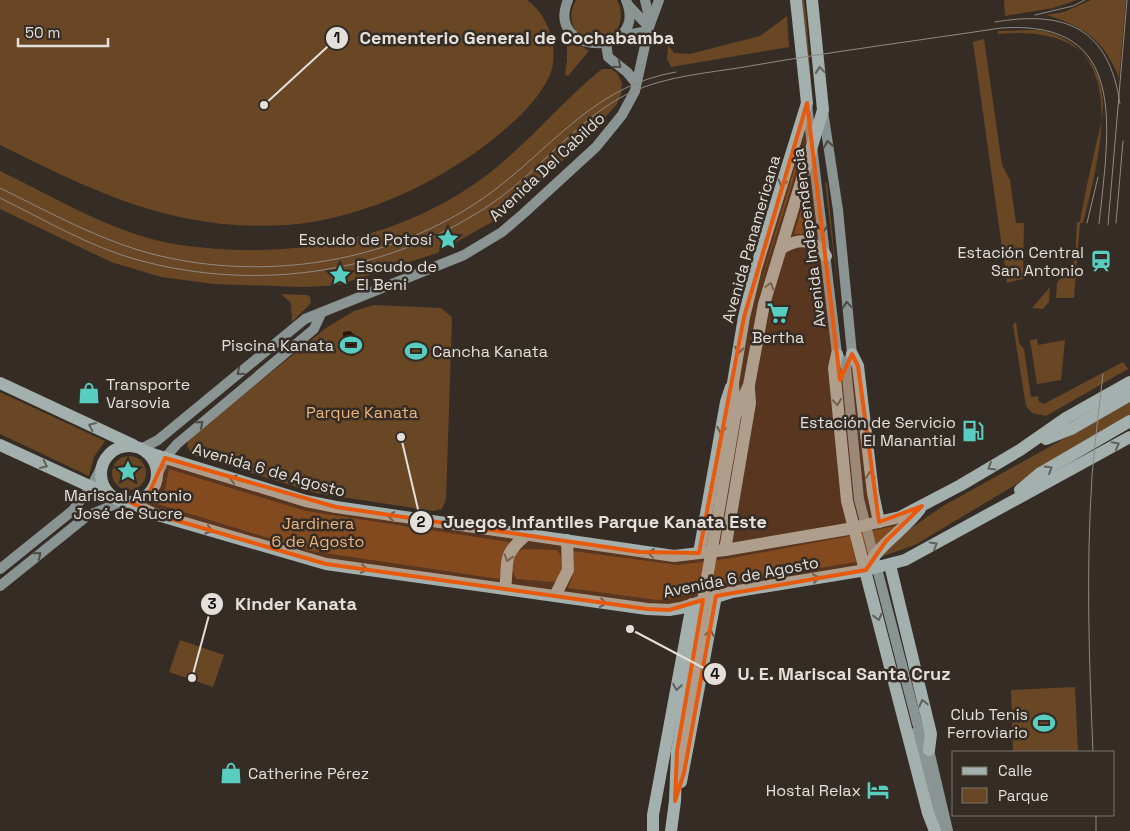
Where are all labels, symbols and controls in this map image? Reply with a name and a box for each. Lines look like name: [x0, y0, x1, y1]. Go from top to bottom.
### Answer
scale bar: [18, 15, 108, 47]
callout: Cementerio General de Cochabamba: [324, 21, 684, 54]
text: 50 m: [25, 23, 60, 42]
text: Cementerio General de Cochabamba: [359, 26, 675, 49]
text: 1: [334, 28, 340, 47]
one-way arrow: [612, 59, 621, 67]
one-way arrow: [815, 66, 826, 74]
street label: Avenida Del Cabildo: [485, 108, 609, 226]
one-way arrow: [824, 139, 834, 148]
street label: Avenida Independencia: [788, 147, 830, 329]
street label: Avenida Panamericana: [717, 153, 785, 325]
one-way arrow: [778, 178, 788, 186]
one-way arrow: [817, 225, 828, 233]
place icon: Escudo de Potosí: [435, 226, 461, 252]
place label: Escudo de Potosí: [299, 229, 432, 250]
place label: Estación Central San Antonio: [958, 242, 1084, 281]
station icon: Estación Central San Antonio: [1088, 248, 1114, 274]
place label: Escudo de El Beni: [356, 256, 437, 295]
place icon: Escudo de El Beni: [327, 262, 353, 288]
one-way arrow: [764, 282, 774, 291]
supermarket icon: Bertha: [765, 300, 791, 326]
one-way arrow: [842, 301, 853, 309]
place label: Bertha: [752, 327, 804, 348]
sports icon: Piscina Kanata: [338, 332, 364, 358]
place label: Piscina Kanata: [221, 335, 334, 356]
sports icon: Cancha Kanata: [403, 338, 429, 364]
place label: Cancha Kanata: [432, 341, 548, 362]
one-way arrow: [734, 345, 744, 354]
one-way arrow: [237, 367, 246, 375]
place label: Transporte Varsovia: [106, 374, 190, 413]
shop icon: Transporte Varsovia: [76, 380, 102, 406]
one-way arrow: [831, 399, 842, 407]
park label: Parque Kanata: [306, 402, 418, 423]
place label: Estación de Servicio El Manantial: [800, 412, 956, 451]
fuel station icon: Estación de Servicio El Manantial: [960, 418, 986, 444]
one-way arrow: [88, 421, 97, 432]
one-way arrow: [195, 421, 204, 430]
one-way arrow: [716, 425, 726, 434]
street label: Avenida 6 de Agosto: [190, 438, 348, 502]
one-way arrow: [1111, 441, 1120, 451]
place icon: Mariscal Antonio José de Sucre: [115, 458, 141, 484]
one-way arrow: [39, 459, 48, 469]
one-way arrow: [987, 461, 996, 471]
one-way arrow: [1043, 465, 1052, 475]
one-way arrow: [865, 470, 876, 478]
one-way arrow: [229, 474, 238, 484]
place label: Mariscal Antonio José de Sucre: [64, 485, 192, 524]
callout: Juegos Infantiles Parque Kanata Este: [408, 505, 777, 538]
text: Juegos Infantiles Parque Kanata Este: [443, 510, 767, 533]
one-way arrow: [387, 511, 395, 521]
text: 2: [417, 512, 426, 531]
park label: Jardinera 6 de Agosto: [271, 513, 365, 552]
one-way arrow: [204, 525, 213, 535]
one-way arrow: [929, 541, 938, 551]
one-way arrow: [646, 548, 654, 559]
street label: Avenida 6 de Agosto: [661, 552, 821, 602]
one-way arrow: [32, 553, 41, 561]
one-way arrow: [503, 554, 513, 562]
one-way arrow: [360, 563, 368, 574]
one-way arrow: [812, 574, 820, 584]
callout: Kinder Kanata: [200, 587, 366, 620]
text: Kinder Kanata: [235, 592, 358, 615]
text: 3: [207, 594, 217, 613]
one-way arrow: [600, 597, 608, 608]
one-way arrow: [872, 613, 883, 622]
one-way arrow: [704, 629, 714, 638]
callout: U. E. Mariscal Santa Cruz: [702, 658, 961, 691]
text: U. E. Mariscal Santa Cruz: [737, 662, 951, 685]
text: 4: [710, 664, 720, 683]
one-way arrow: [672, 682, 682, 691]
one-way arrow: [919, 699, 929, 707]
place label: Club Tenis Ferroviario: [947, 704, 1028, 743]
sports icon: Club Tenis Ferroviario: [1031, 710, 1057, 736]
legend: [952, 751, 1115, 816]
shop icon: Catherine Pérez: [218, 760, 244, 786]
text: Calle: [998, 761, 1033, 780]
place label: Catherine Pérez: [248, 763, 369, 784]
hotel icon: Hostal Relax: [865, 777, 891, 803]
place label: Hostal Relax: [766, 780, 861, 801]
text: Parque: [998, 786, 1049, 805]

